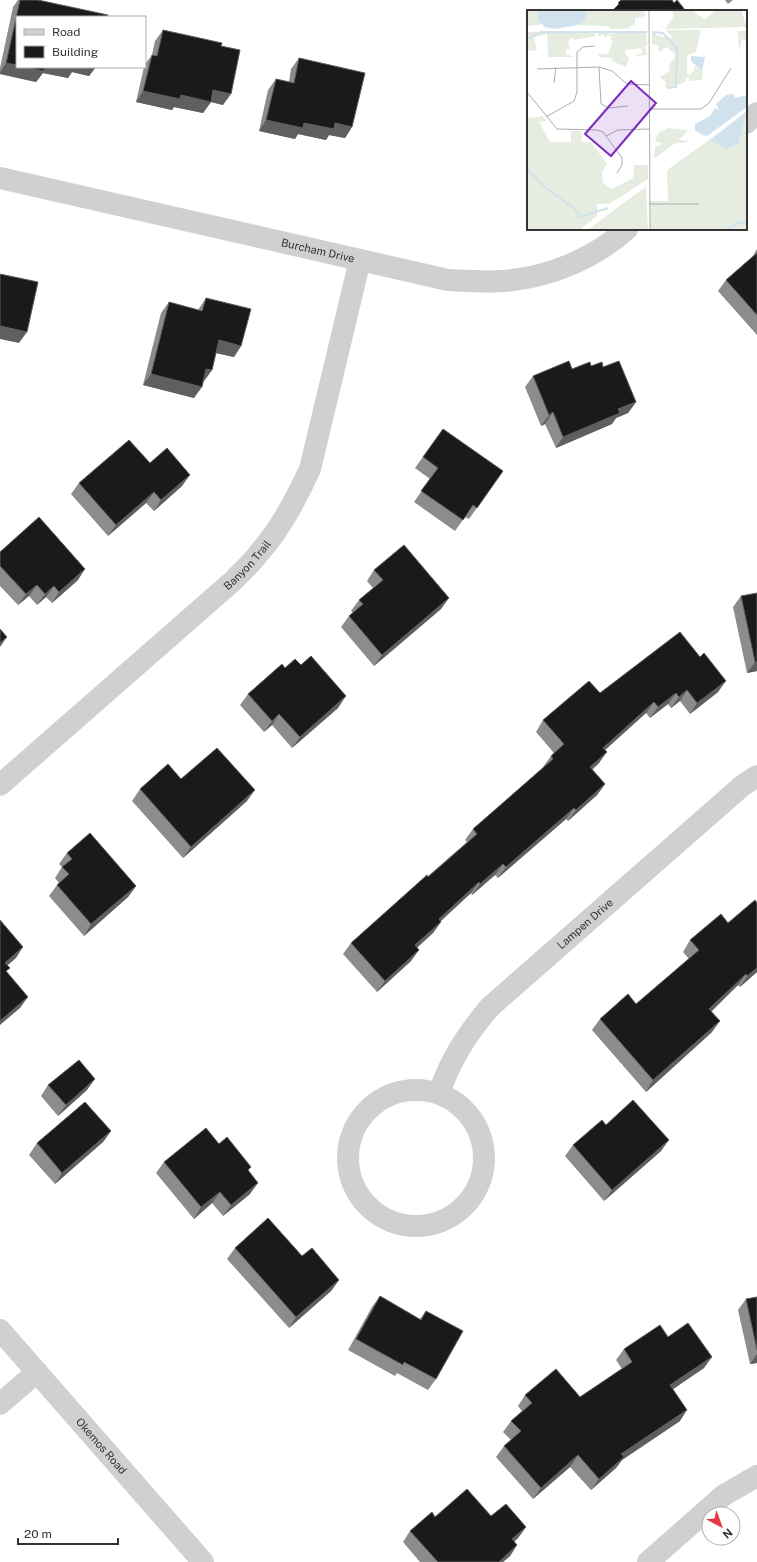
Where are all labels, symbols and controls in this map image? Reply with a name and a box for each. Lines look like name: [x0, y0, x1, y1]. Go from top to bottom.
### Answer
inset map: [527, 10, 747, 230]
legend: [16, 16, 146, 68]
text: Road: [52, 25, 80, 39]
text: Building: [52, 45, 98, 59]
street label: Burcham Drive: [280, 236, 356, 265]
street label: Banyon Trail: [221, 538, 273, 592]
street label: Lampen Drive: [555, 896, 615, 951]
street label: Okemos Road: [74, 1416, 129, 1476]
north arrow: [701, 1506, 741, 1546]
scale bar: [18, 1520, 118, 1546]
text: N: [720, 1526, 735, 1541]
text: 20 m: [24, 1527, 52, 1541]

